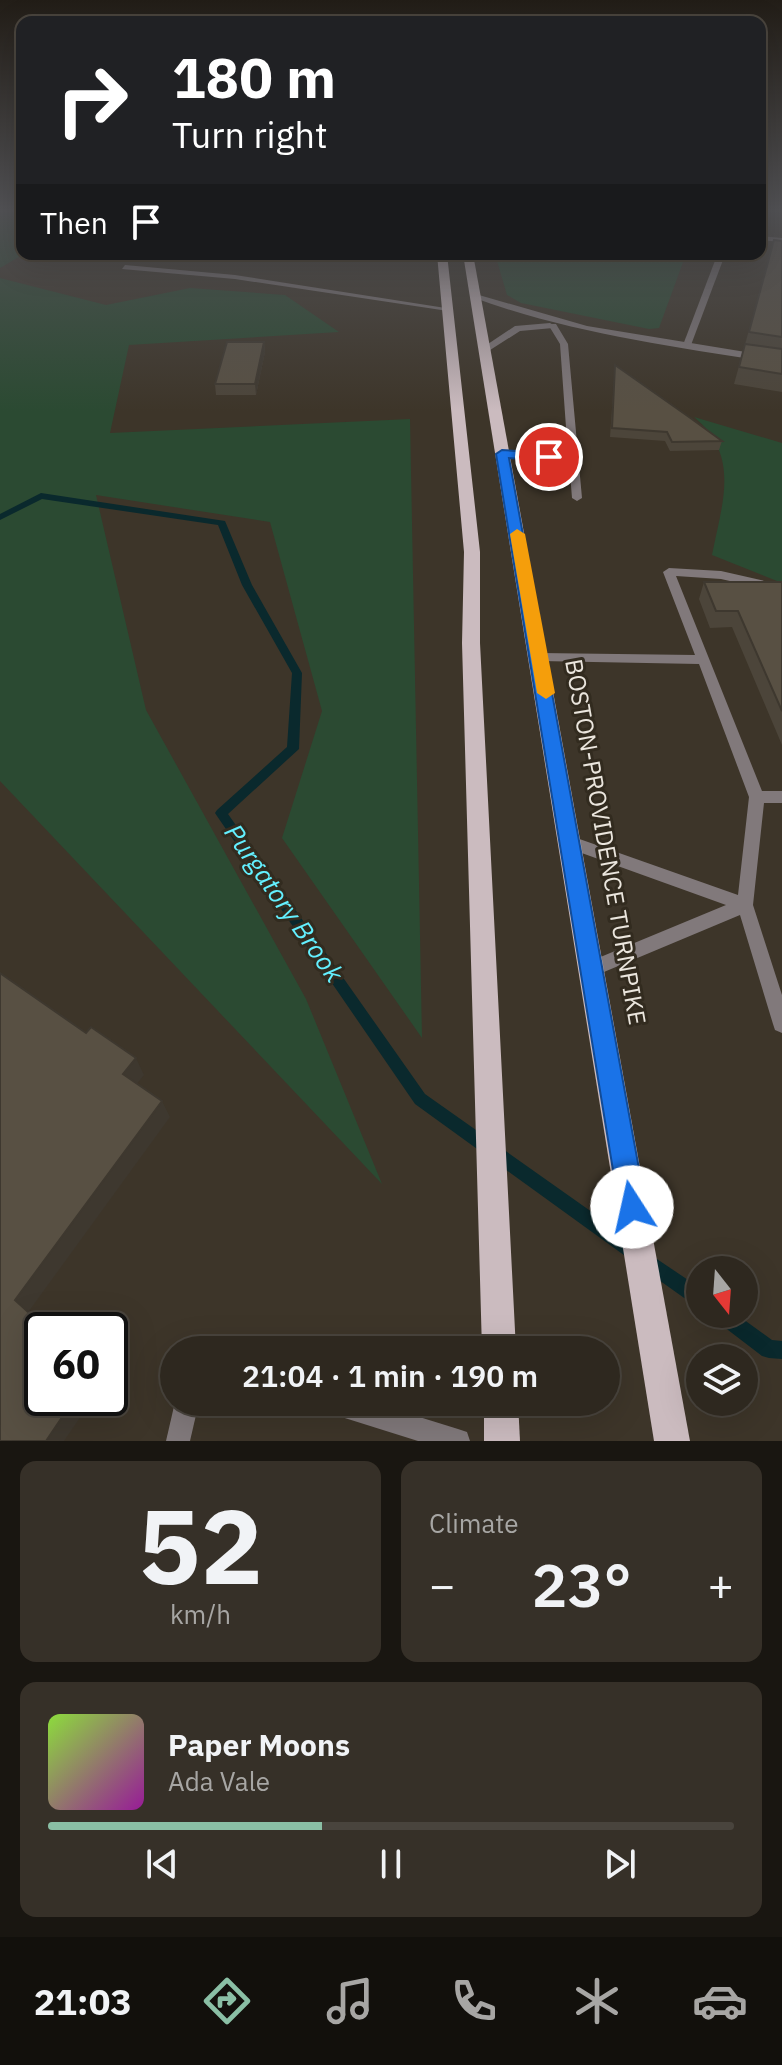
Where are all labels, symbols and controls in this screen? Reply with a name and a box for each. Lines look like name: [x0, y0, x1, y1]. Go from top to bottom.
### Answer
text: 180 m: [172, 41, 336, 113]
icon: right: [40, 48, 144, 152]
text: Turn right: [172, 111, 328, 158]
icon: arrive: [124, 200, 168, 244]
text: Then: [40, 203, 108, 242]
pin: [515, 423, 583, 491]
icon: arrive: [527, 435, 571, 479]
street label: BOSTON-PROVIDENCE TURNPIKE: [558, 656, 654, 1027]
water label: Purgatory Brook: [218, 817, 352, 989]
position arrow: [590, 1165, 674, 1249]
north arrow: [686, 1256, 758, 1328]
map controls: [686, 1256, 758, 1416]
speed limit sign: 60: [24, 1312, 128, 1416]
button: layers: [686, 1344, 758, 1416]
text: 21:04 · 1 min · 190 m: [242, 1356, 538, 1395]
text: 52: [138, 1477, 263, 1613]
text: Climate: [429, 1506, 519, 1540]
text: 23°: [531, 1545, 632, 1624]
text: −: [429, 1556, 455, 1613]
text: +: [708, 1556, 734, 1613]
text: km/h: [170, 1597, 231, 1631]
text: Paper Moons: [168, 1725, 350, 1764]
text: Ada Vale: [168, 1764, 270, 1798]
icon: previous: [140, 1842, 184, 1886]
icon: pause: [369, 1842, 413, 1886]
icon: next: [598, 1842, 642, 1886]
icon: directions: [199, 1973, 255, 2029]
icon: music: [322, 1973, 378, 2029]
icon: phone: [446, 1973, 502, 2029]
icon: climate: [569, 1973, 625, 2029]
icon: car: [692, 1973, 748, 2029]
text: 21:03: [34, 1978, 132, 2025]

